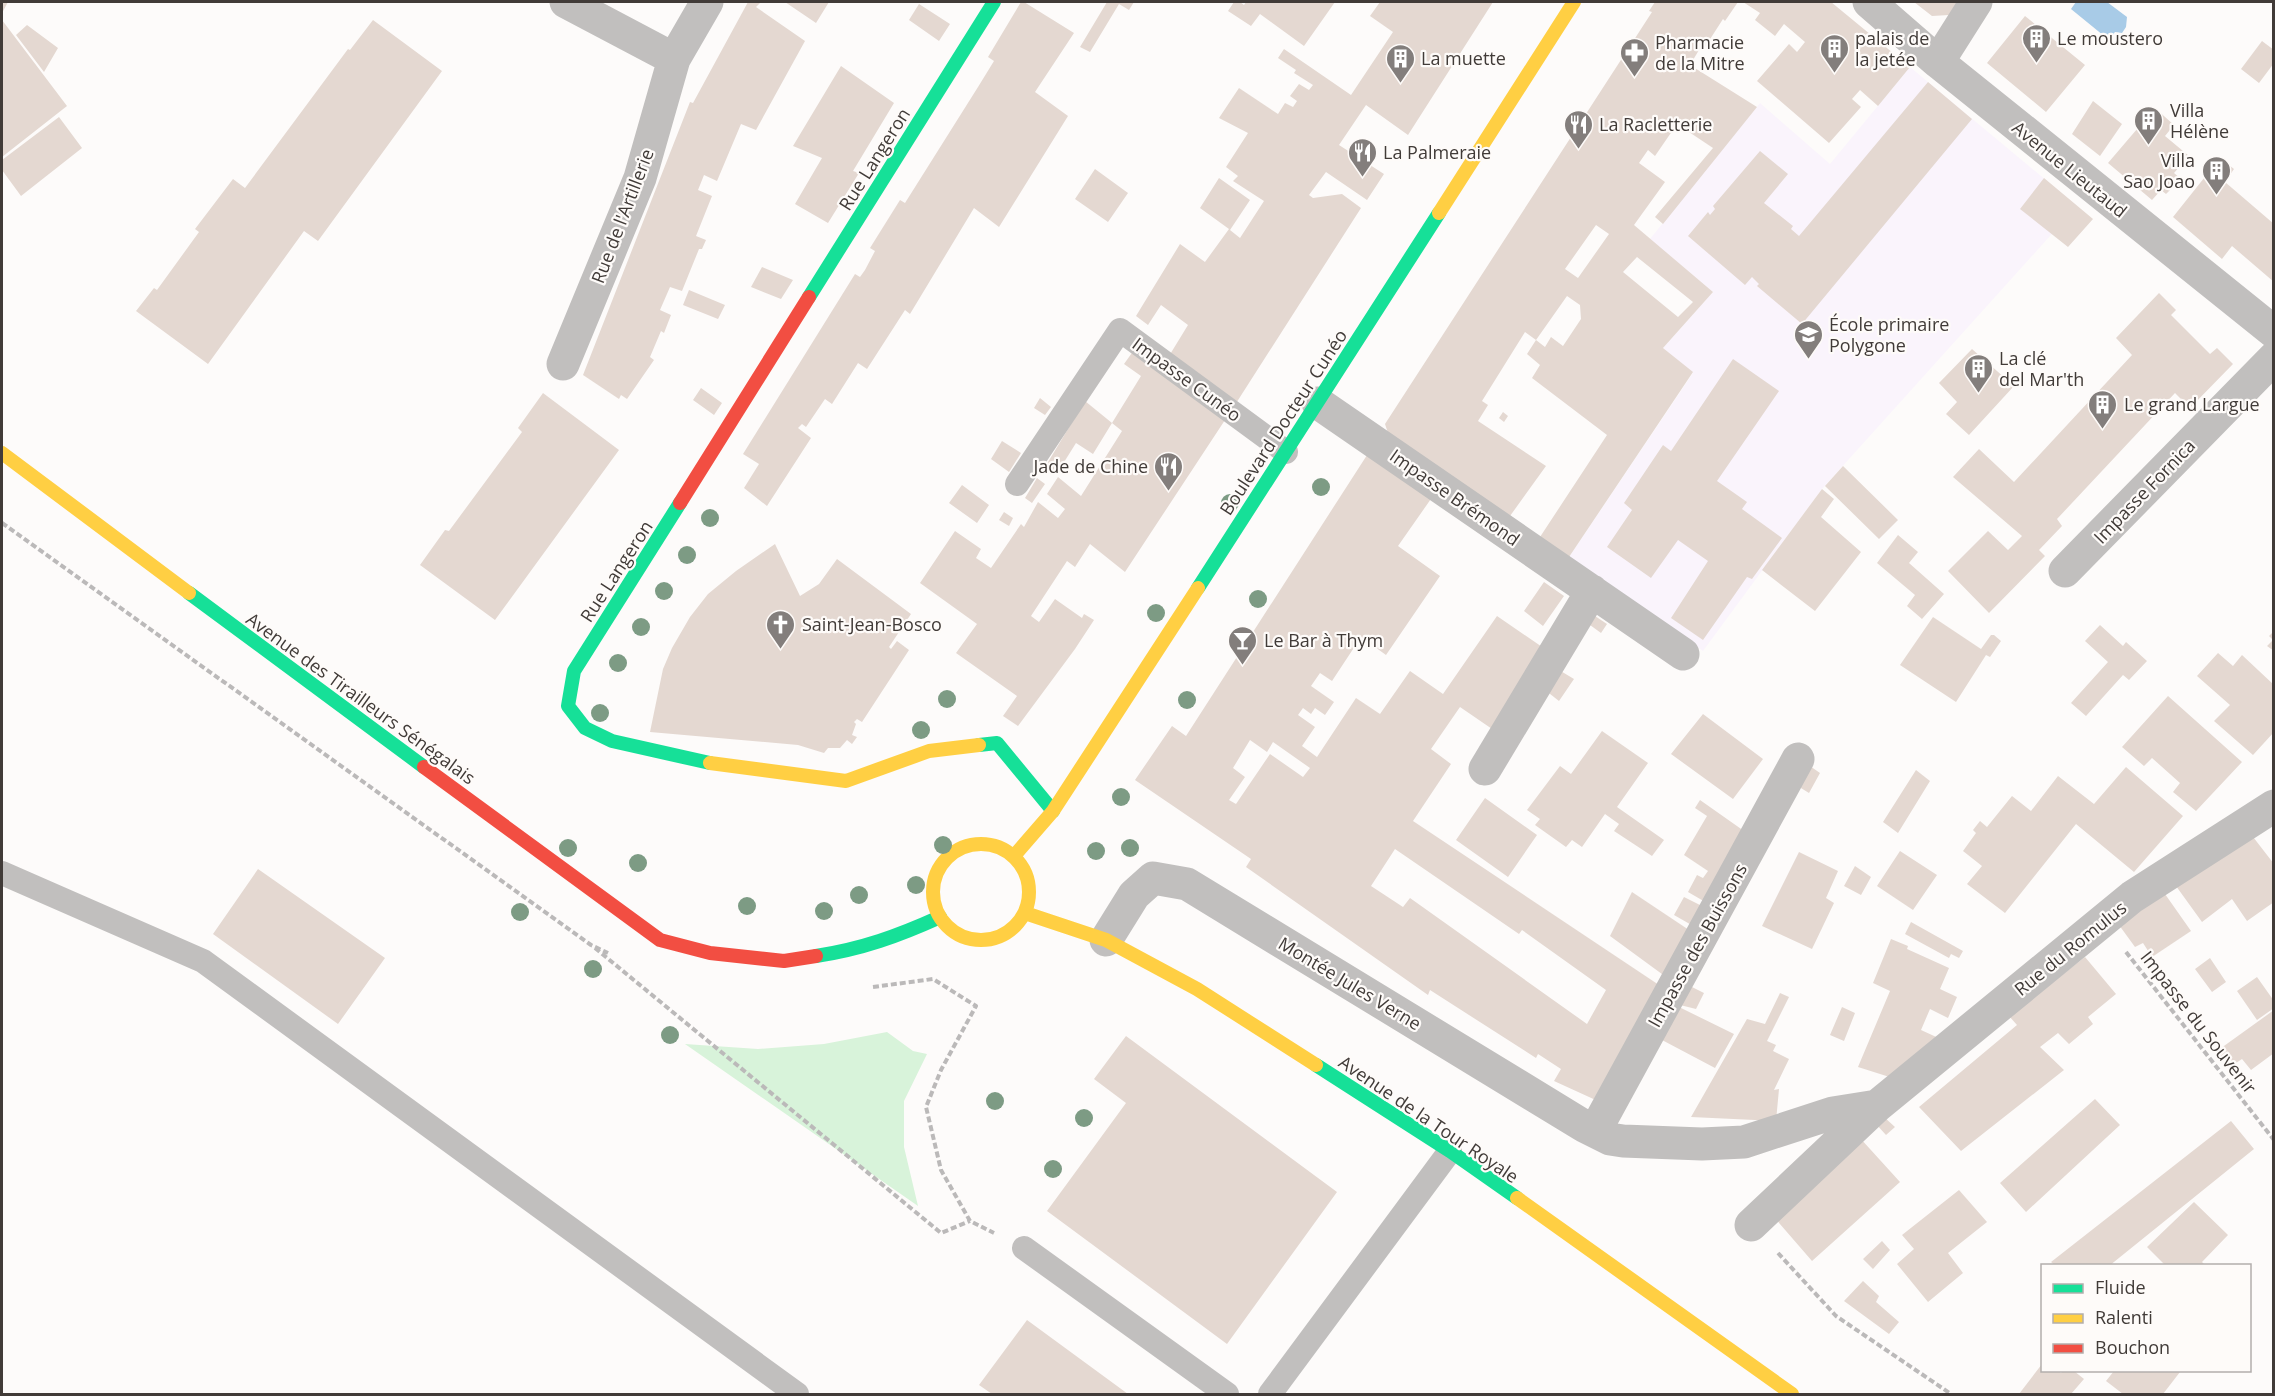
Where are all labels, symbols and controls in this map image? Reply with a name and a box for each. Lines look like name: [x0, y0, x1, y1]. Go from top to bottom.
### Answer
building icon: Le moustero: [2020, 22, 2052, 64]
place label: palais de la jetée: [1855, 26, 1929, 71]
place label: Le moustero: [2057, 26, 2163, 50]
place label: Pharmacie de la Mitre: [1655, 30, 1745, 75]
building icon: palais de la jetée: [1818, 32, 1850, 74]
pharmacy icon: Pharmacie de la Mitre: [1618, 36, 1650, 78]
building icon: La muette: [1384, 42, 1416, 84]
place label: La muette: [1421, 46, 1506, 70]
place label: Villa Hélène: [2170, 98, 2229, 143]
street label: Rue Langeron: [833, 103, 915, 215]
building icon: Villa Hélène: [2133, 104, 2165, 146]
restaurant icon: La Racletterie: [1562, 108, 1594, 150]
place label: La Racletterie: [1599, 112, 1712, 136]
street label: Avenue Lieutaud: [2008, 115, 2132, 223]
restaurant icon: La Palmeraie: [1346, 136, 1378, 178]
place label: La Palmeraie: [1383, 140, 1491, 164]
street label: Rue de l'Artillerie: [585, 145, 659, 287]
place label: Villa Sao Joao: [2123, 148, 2195, 193]
building icon: Villa Sao Joao: [2200, 154, 2232, 196]
place label: École primaire Polygone: [1829, 312, 1949, 357]
school or university icon: École primaire Polygone: [1792, 318, 1824, 360]
street label: Boulevard Docteur Cunéo: [1214, 325, 1352, 519]
street label: Impasse Cunéo: [1128, 331, 1246, 427]
place label: La clé del Mar'th: [1999, 346, 2084, 391]
building icon: La clé del Mar'th: [1962, 352, 1994, 394]
building icon: Le grand Largue: [2087, 388, 2119, 430]
place label: Le grand Largue: [2124, 392, 2260, 416]
street label: Impasse Fornica: [2088, 434, 2200, 548]
street label: Impasse Brémond: [1385, 443, 1525, 551]
restaurant icon: Jade de Chine: [1153, 450, 1185, 492]
place label: Jade de Chine: [1032, 454, 1148, 478]
street label: Rue Langeron: [574, 516, 658, 626]
street label: Avenue des Tirailleurs Sénégalais: [242, 607, 480, 789]
church icon: Saint-Jean-Bosco: [765, 608, 797, 650]
place label: Saint-Jean-Bosco: [802, 612, 942, 636]
bar icon: Le Bar à Thym: [1227, 624, 1259, 666]
place label: Le Bar à Thym: [1264, 628, 1383, 652]
street label: Impasse des Buissons: [1642, 859, 1752, 1031]
street label: Rue du Romulus: [2009, 895, 2131, 1001]
street label: Montée Jules Verne: [1274, 931, 1426, 1035]
street label: Impasse du Souvenir: [2136, 946, 2263, 1099]
street label: Avenue de la Tour Royale: [1335, 1050, 1523, 1188]
legend: [2041, 1264, 2251, 1372]
text: Fluide: [2095, 1275, 2146, 1299]
text: Ralenti: [2095, 1305, 2153, 1329]
text: Bouchon: [2095, 1335, 2170, 1359]

